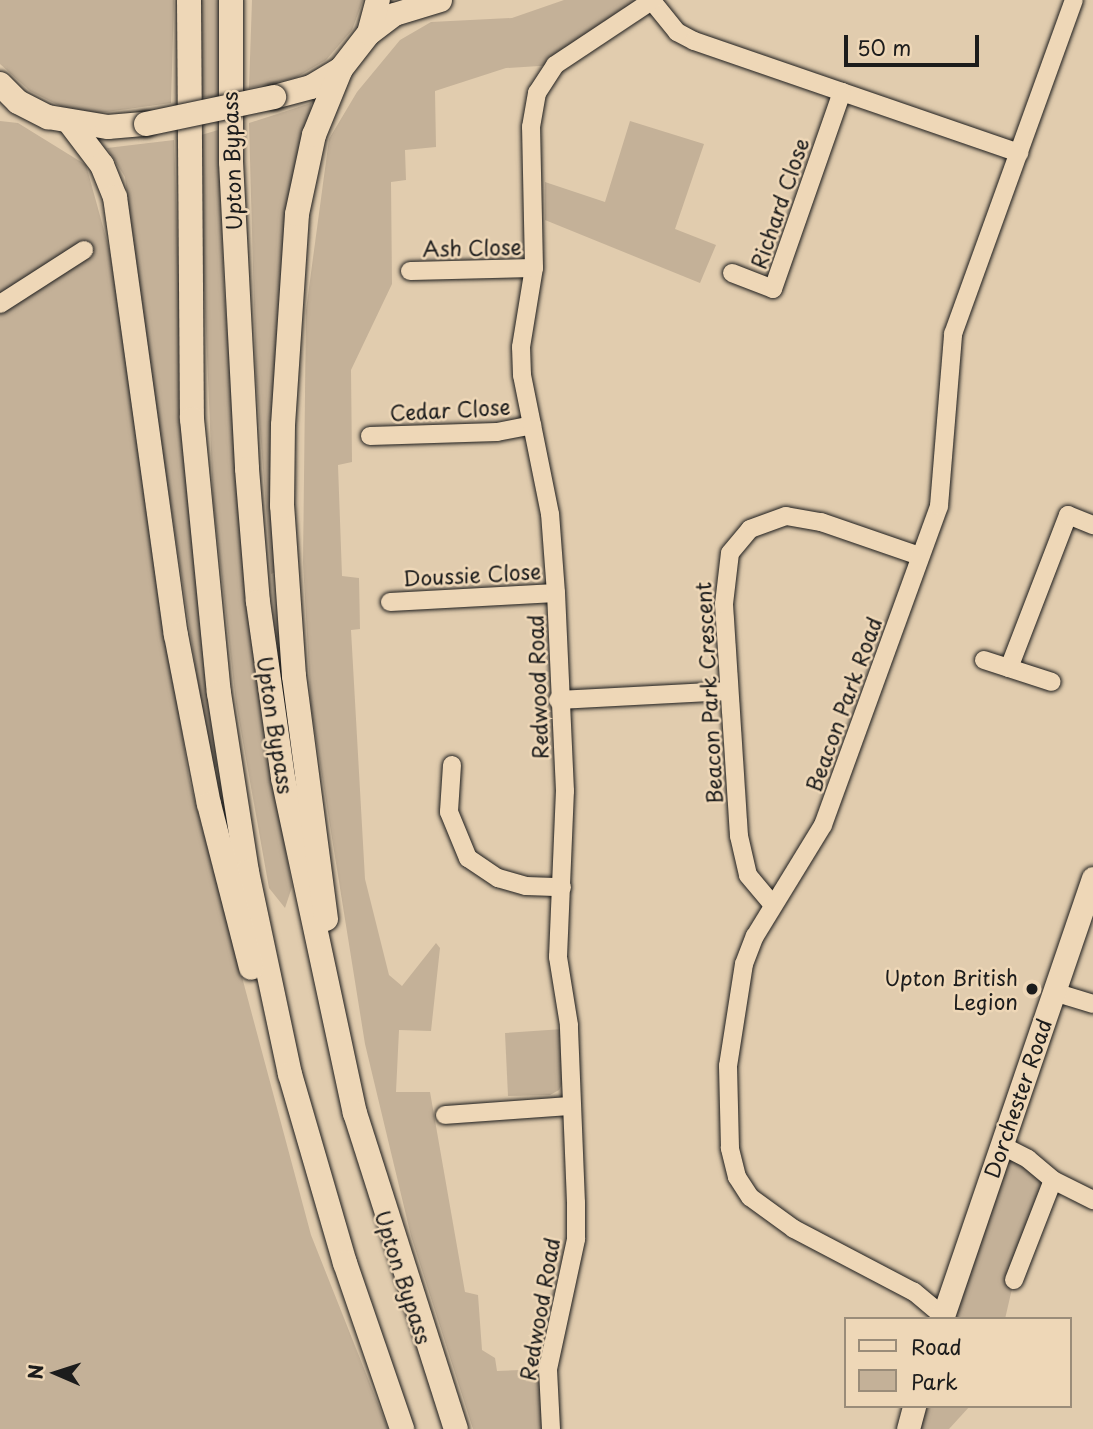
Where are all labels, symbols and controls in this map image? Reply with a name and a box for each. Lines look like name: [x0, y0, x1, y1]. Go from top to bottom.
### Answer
scale bar: [848, 21, 983, 65]
text: 50 m: [857, 31, 911, 63]
street label: Upton Bypass: [216, 91, 246, 231]
street label: Richard Close: [744, 133, 814, 273]
street label: Ash Close: [422, 234, 522, 260]
street label: Cedar Close: [389, 393, 511, 425]
street label: Doussie Close: [402, 558, 542, 590]
street label: Beacon Park Crescent: [690, 581, 726, 805]
street label: Beacon Park Road: [800, 613, 886, 795]
street label: Redwood Road: [522, 614, 552, 760]
street label: Upton Bypass: [253, 654, 299, 796]
place label: Upton British Legion: [883, 964, 1018, 1014]
marker: Upton British Legion: [1024, 981, 1040, 997]
street label: Dorchester Road: [978, 1014, 1056, 1182]
street label: Upton Bypass: [370, 1207, 438, 1347]
street label: Redwood Road: [514, 1235, 564, 1383]
legend: [844, 1317, 1072, 1408]
text: Road: [911, 1330, 962, 1362]
north arrow: [21, 1338, 91, 1408]
text: N: [21, 1364, 49, 1380]
text: Park: [911, 1365, 958, 1397]

